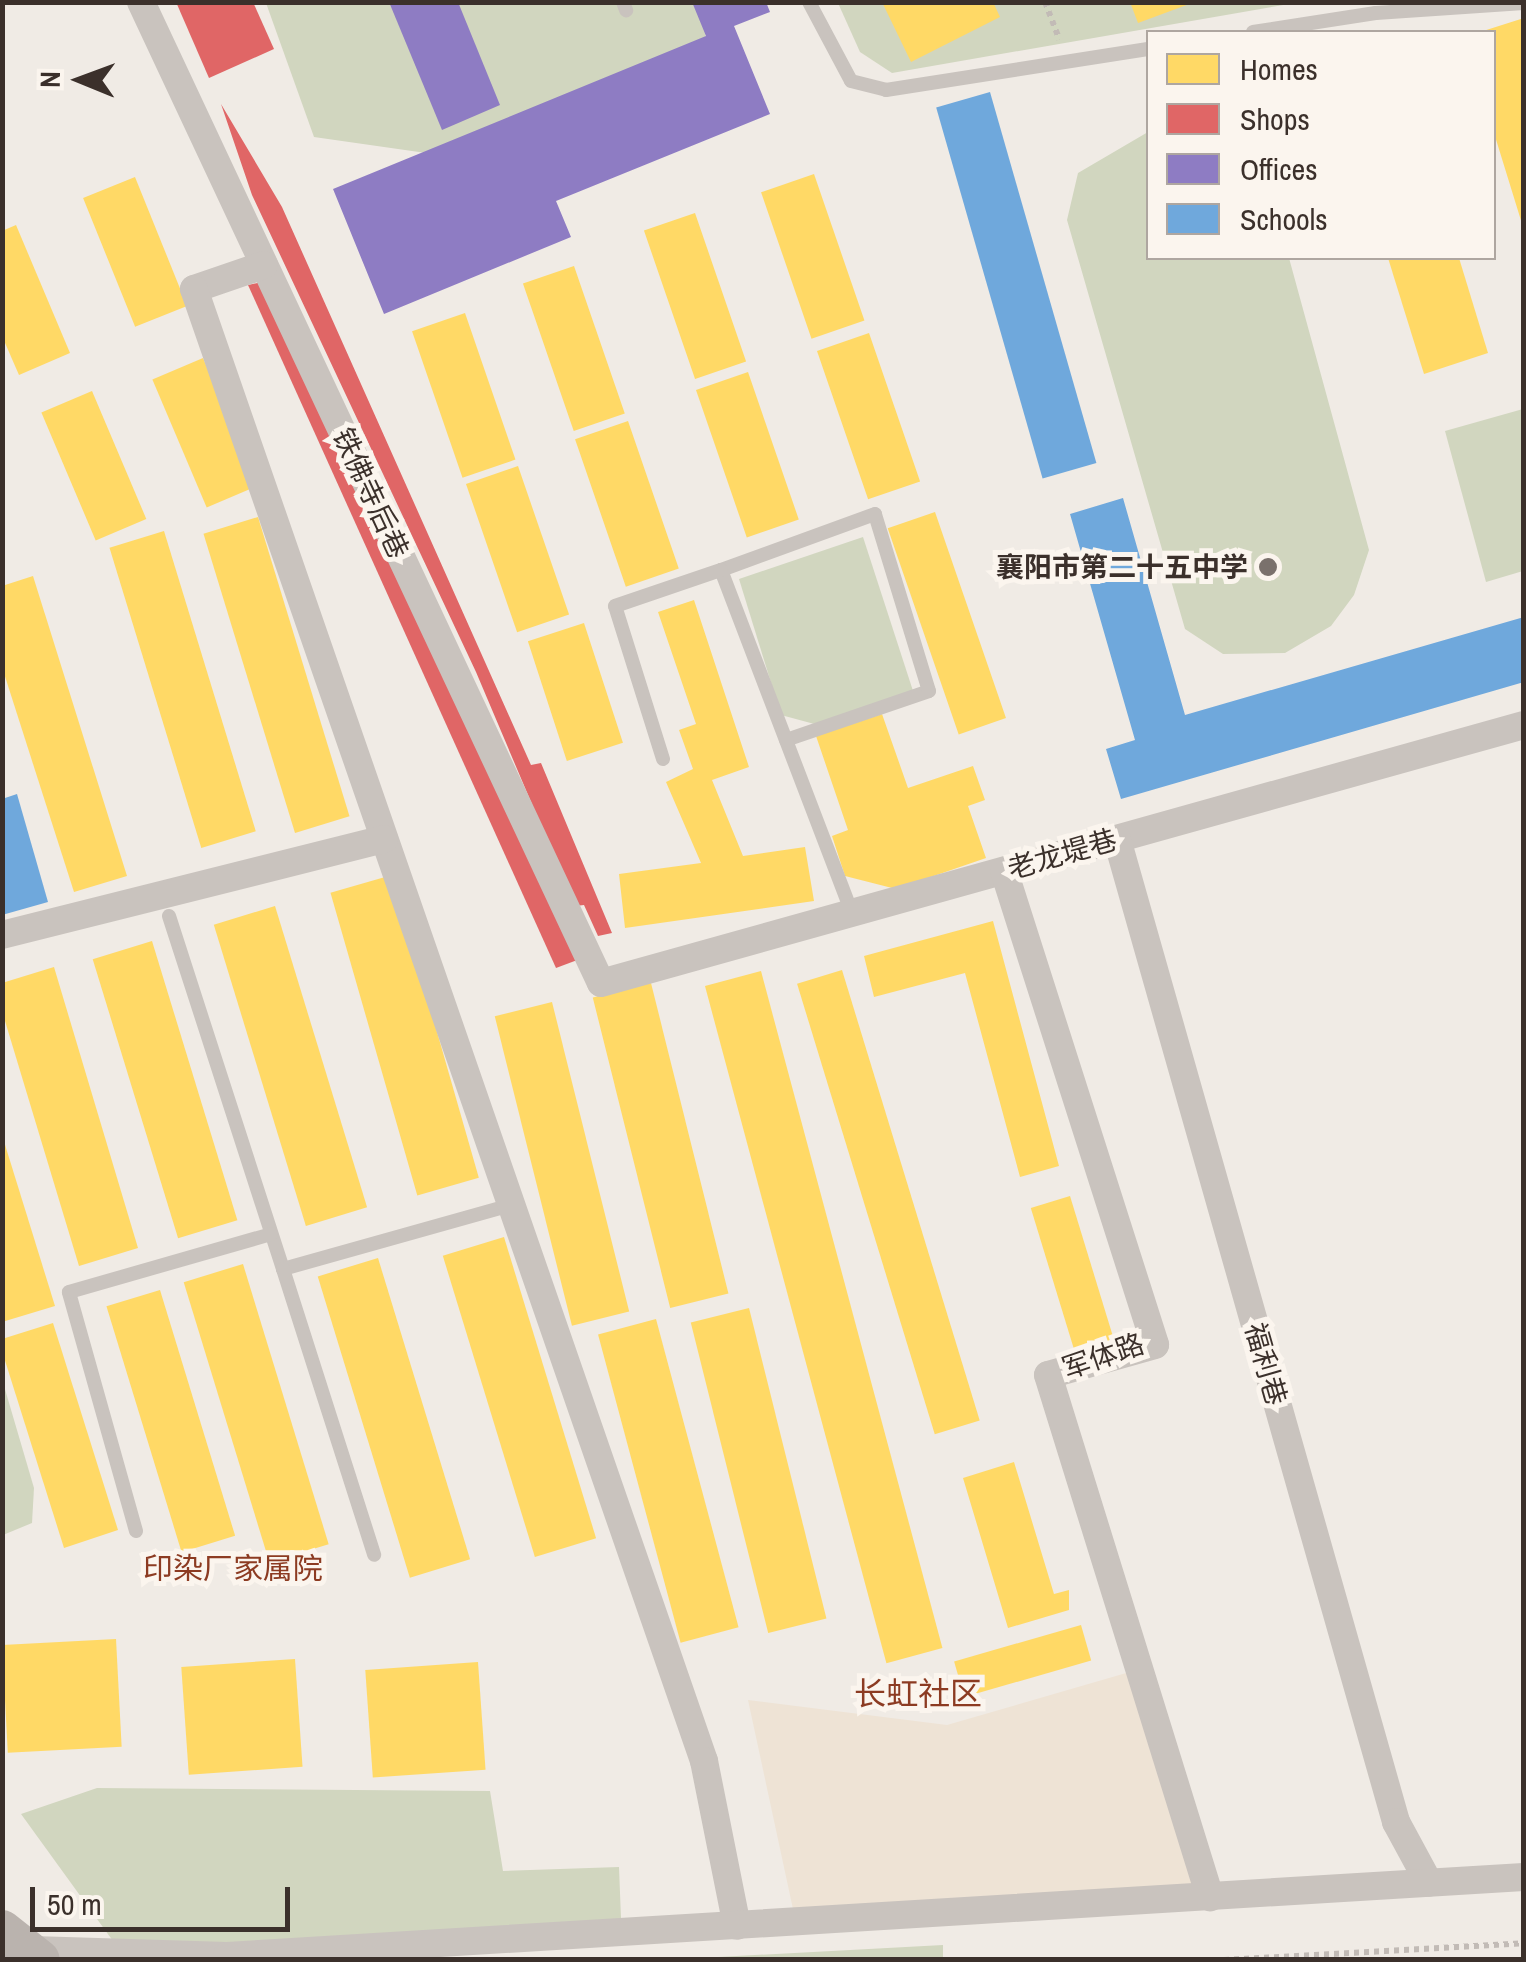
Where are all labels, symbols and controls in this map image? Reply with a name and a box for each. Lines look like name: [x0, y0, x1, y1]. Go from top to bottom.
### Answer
north arrow: [30, 30, 130, 130]
legend: [1146, 30, 1496, 260]
text: Homes: [1240, 49, 1318, 89]
text: N: [31, 71, 69, 88]
text: Shops: [1240, 99, 1310, 139]
text: Offices: [1240, 149, 1318, 189]
text: Schools: [1240, 199, 1328, 239]
street label: 铁佛寺后巷: [326, 422, 416, 564]
place label: 襄阳市第二十五中学: [996, 550, 1248, 584]
marker: 襄阳市第二十五中学: [1257, 556, 1279, 578]
street label: 老龙堤巷: [1004, 822, 1120, 886]
street label: 福利巷: [1238, 1319, 1294, 1409]
street label: 军体路: [1058, 1326, 1148, 1386]
district label: 印染厂家属院: [143, 1550, 323, 1586]
district label: 长虹社区: [854, 1675, 982, 1713]
scale bar: [35, 1867, 295, 1929]
text: 50 m: [47, 1884, 102, 1924]

